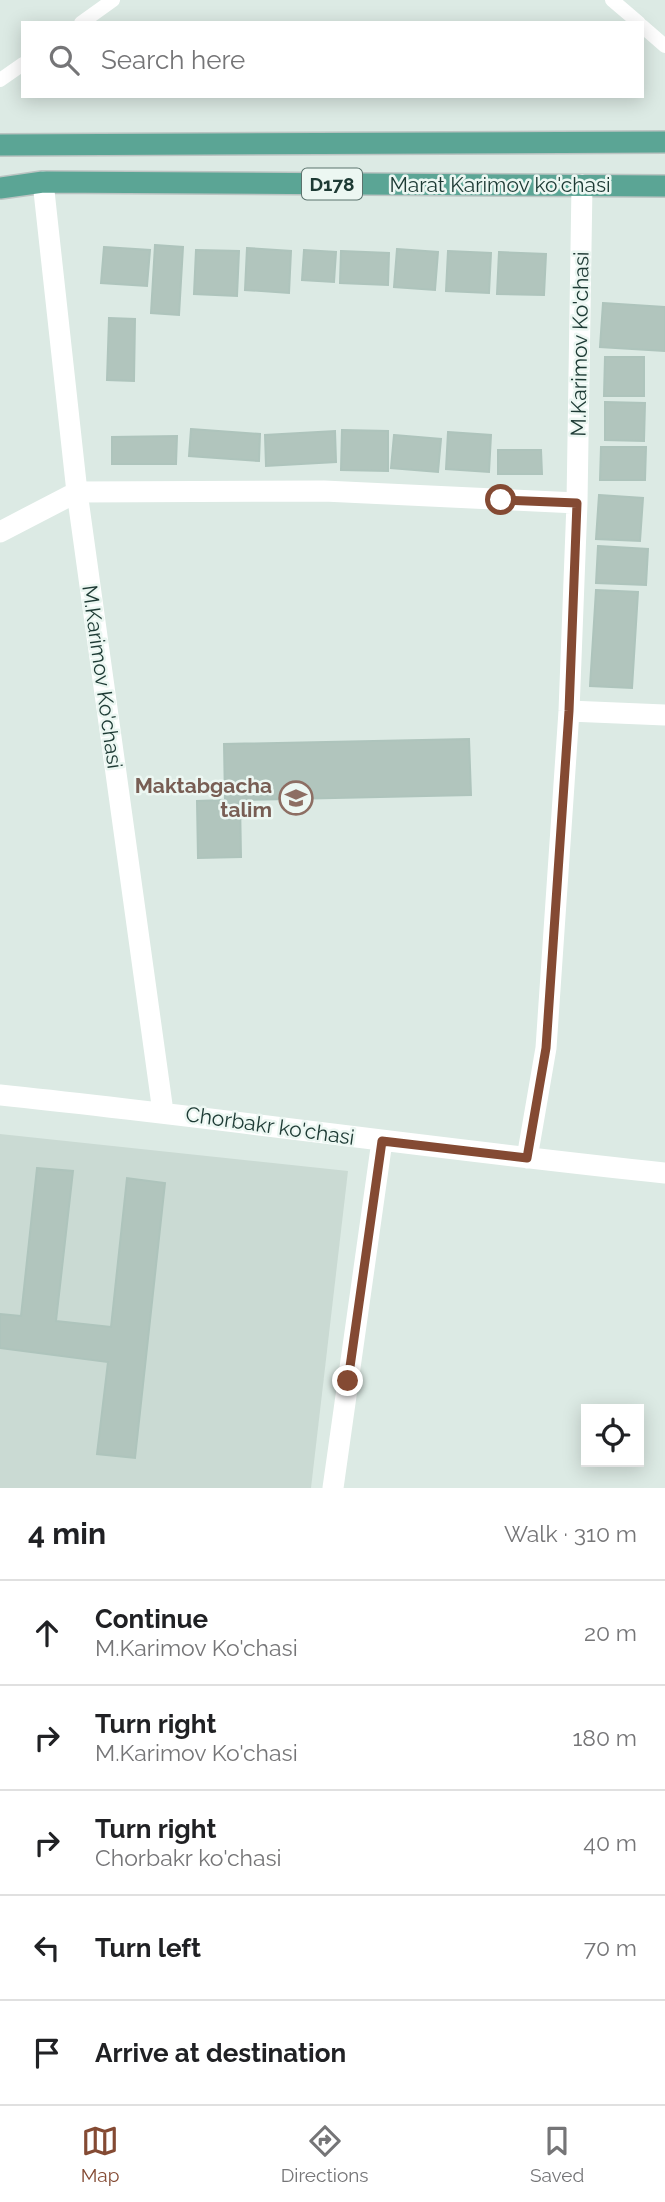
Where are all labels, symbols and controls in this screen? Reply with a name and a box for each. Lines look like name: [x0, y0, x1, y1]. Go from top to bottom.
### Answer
search box: [21, 21, 644, 98]
icon: search: [45, 41, 83, 79]
text: Search here: [101, 45, 245, 75]
road number: D178: [302, 168, 362, 200]
street label: Marat Karimov ko'chasi: [389, 172, 611, 197]
street label: M.Karimov Ko'chasi: [565, 251, 594, 437]
route start: [485, 484, 516, 515]
street label: M.Karimov Ko'chasi: [77, 584, 128, 770]
place label: Maktabgacha talim: [135, 773, 272, 822]
school or university icon: Maktabgacha talim: [277, 779, 315, 817]
street label: Chorbakr ko'chasi: [184, 1101, 356, 1150]
route end: [332, 1365, 363, 1396]
map controls: [581, 1404, 644, 1467]
button: locate: [581, 1404, 644, 1467]
text: 4 min: [28, 1516, 106, 1551]
text: Walk · 310 m: [504, 1520, 637, 1547]
text: Continue: [95, 1604, 208, 1634]
icon: ahead: [28, 1614, 66, 1652]
text: 20 m: [584, 1619, 637, 1646]
text: M.Karimov Ko'chasi: [95, 1634, 298, 1661]
text: Turn right: [95, 1709, 216, 1739]
icon: right: [28, 1719, 66, 1757]
text: 180 m: [572, 1724, 637, 1751]
text: M.Karimov Ko'chasi: [95, 1739, 298, 1766]
text: Turn right: [95, 1814, 216, 1844]
icon: right: [28, 1824, 66, 1862]
text: 40 m: [583, 1829, 637, 1856]
text: Chorbakr ko'chasi: [95, 1844, 282, 1871]
icon: left: [28, 1929, 66, 1967]
text: Turn left: [95, 1933, 201, 1963]
text: 70 m: [584, 1934, 637, 1961]
icon: arrive: [28, 2034, 66, 2072]
text: Arrive at destination: [95, 2038, 346, 2068]
tab: Map: [81, 2122, 119, 2186]
tab: Directions: [281, 2122, 369, 2186]
tab: Saved: [530, 2122, 584, 2186]

